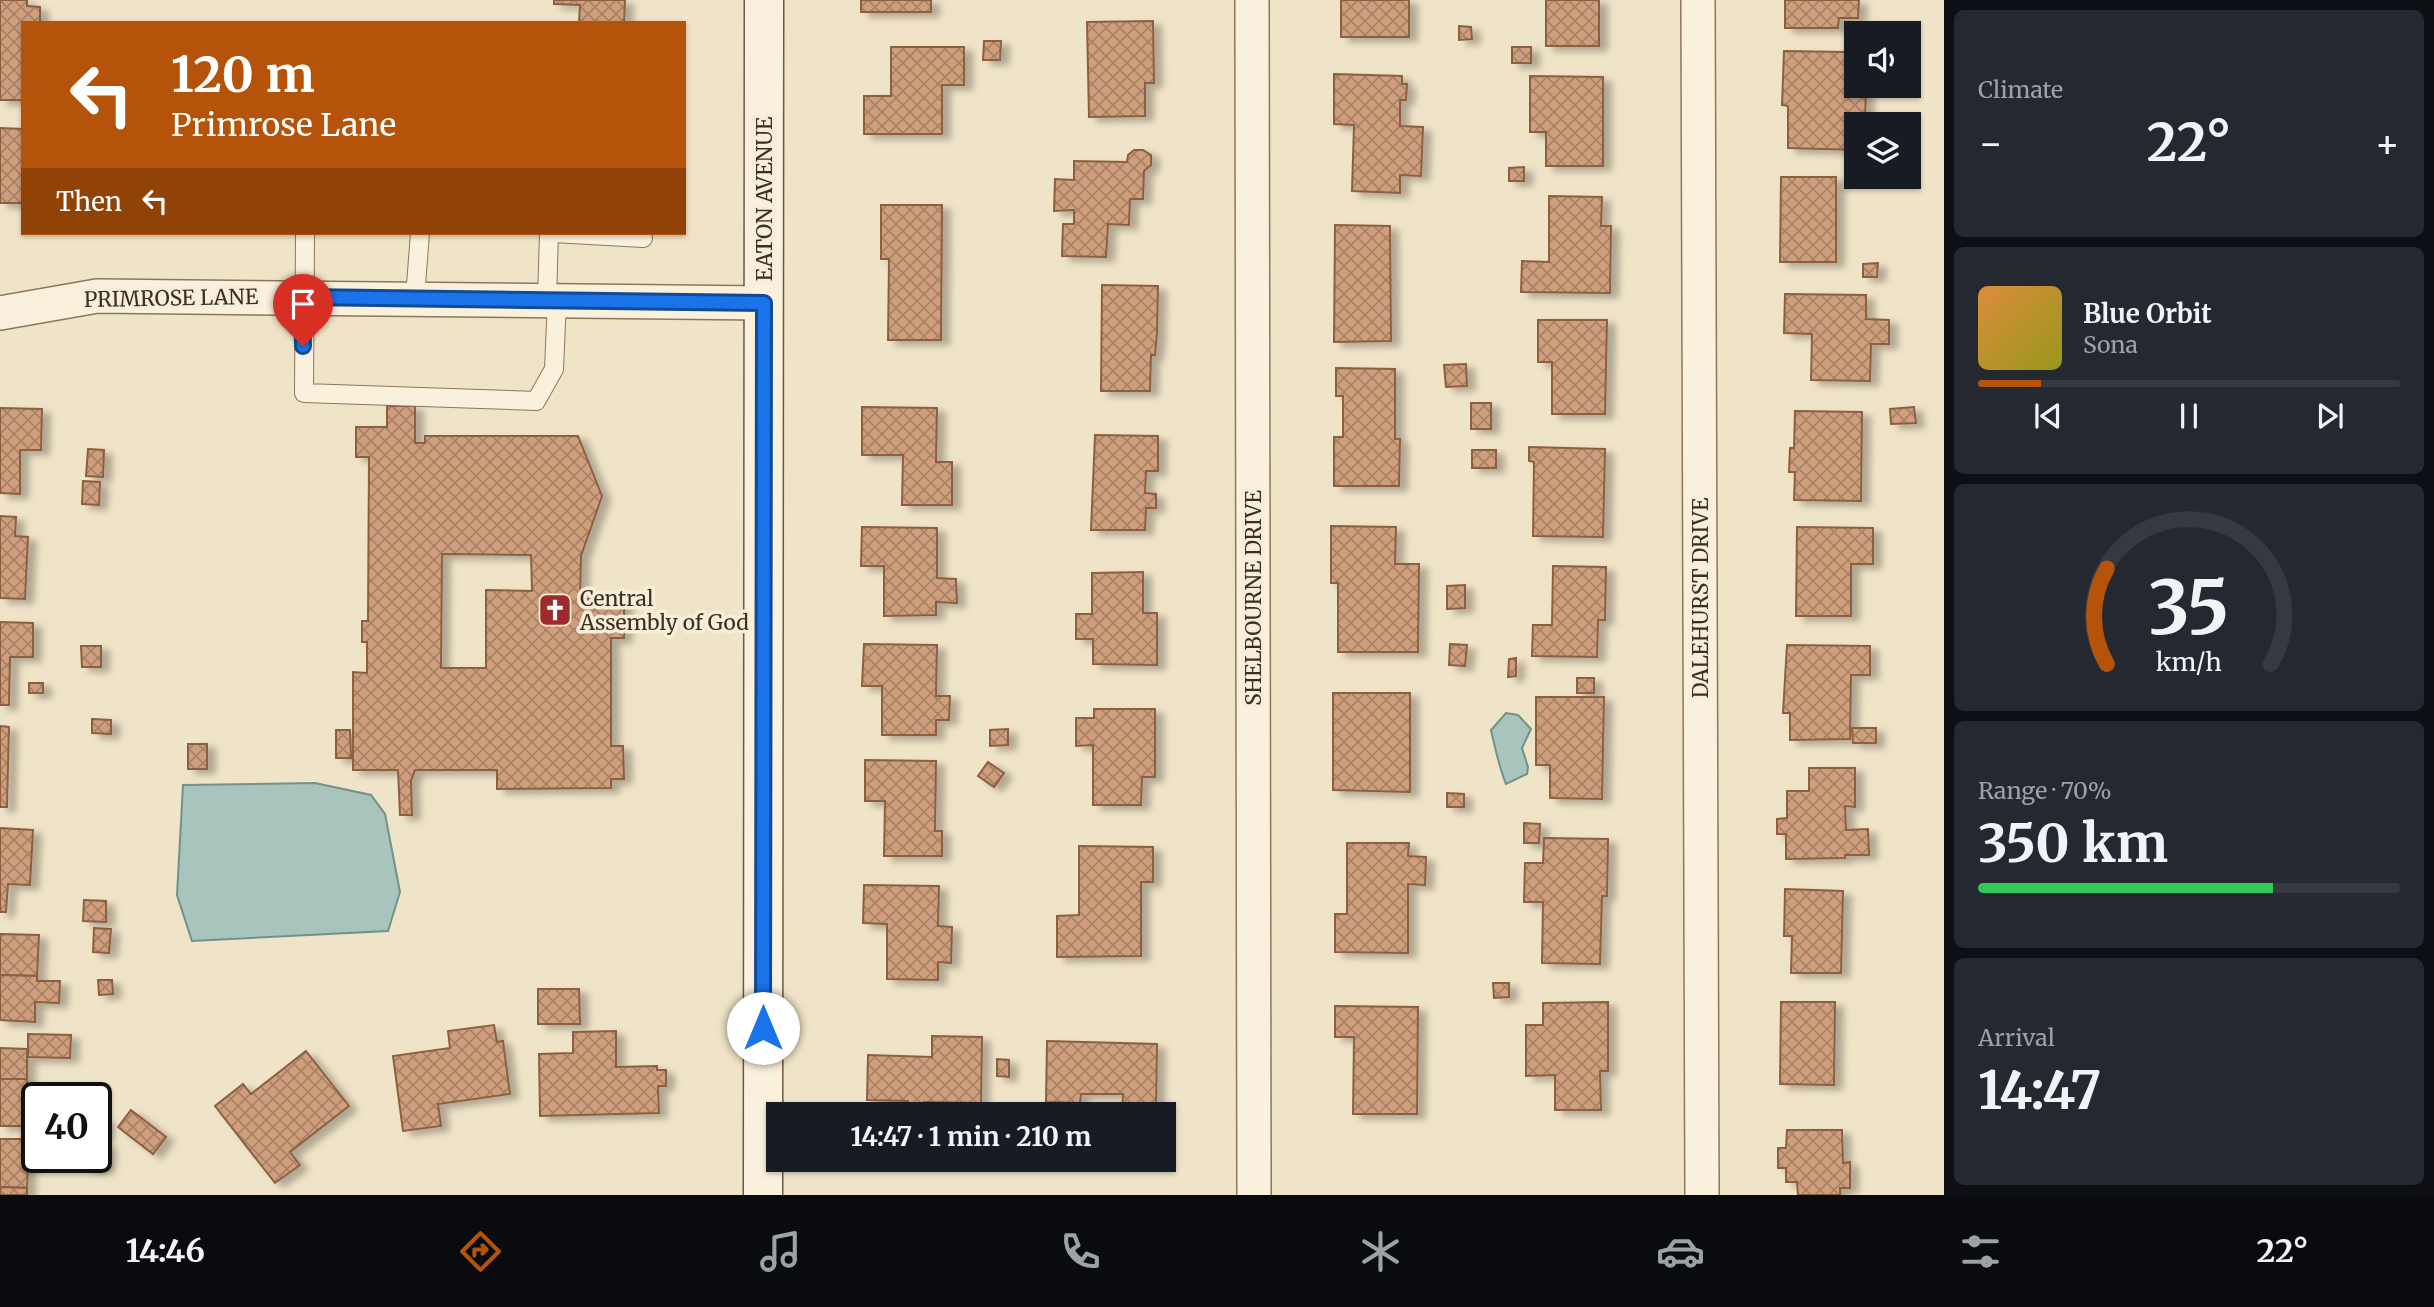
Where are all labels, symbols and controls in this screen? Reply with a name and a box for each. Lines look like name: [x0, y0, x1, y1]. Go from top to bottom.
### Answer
map controls: [1844, 21, 1921, 189]
button: sound: [1844, 21, 1921, 98]
text: 120 m: [171, 44, 315, 105]
icon: left: [56, 49, 147, 140]
text: Climate: [1978, 75, 2063, 104]
text: Primrose Lane: [171, 105, 396, 145]
text: 22°: [2147, 110, 2231, 175]
button: layers: [1844, 112, 1921, 189]
street label: EATON AVENUE: [751, 116, 778, 281]
text: −: [1978, 120, 2003, 167]
text: +: [2375, 120, 2400, 167]
icon: left: [136, 182, 174, 220]
text: Then: [56, 185, 122, 218]
pin: [273, 274, 333, 346]
street label: PRIMROSE LANE: [84, 283, 259, 313]
icon: arrive: [284, 285, 322, 323]
text: Blue Orbit: [2083, 297, 2212, 330]
text: Sona: [2083, 330, 2138, 359]
icon: previous: [2029, 397, 2067, 435]
icon: pause: [2170, 397, 2208, 435]
icon: next: [2311, 397, 2349, 435]
street label: SHELBOURNE DRIVE: [1240, 490, 1267, 706]
street label: DALEHURST DRIVE: [1687, 497, 1714, 698]
text: 35: [2149, 562, 2229, 654]
place label: Central Assembly of God: [579, 585, 749, 636]
church icon: Central Assembly of God: [536, 591, 574, 629]
text: km/h: [2156, 645, 2222, 677]
text: Range · 70%: [1978, 776, 2111, 805]
text: 350 km: [1978, 811, 2168, 876]
position arrow: [726, 991, 800, 1065]
text: Arrival: [1978, 1023, 2055, 1052]
text: 14:47: [1978, 1058, 2101, 1123]
speed limit sign: 40: [21, 1082, 112, 1173]
text: 14:47 · 1 min · 210 m: [851, 1120, 1091, 1153]
icon: directions: [456, 1227, 505, 1276]
icon: music: [756, 1227, 805, 1276]
icon: phone: [1056, 1227, 1105, 1276]
icon: climate: [1356, 1227, 1405, 1276]
icon: car: [1656, 1227, 1705, 1276]
icon: filters: [1956, 1227, 2005, 1276]
text: 14:46: [126, 1231, 205, 1271]
text: 22°: [2257, 1231, 2308, 1271]

